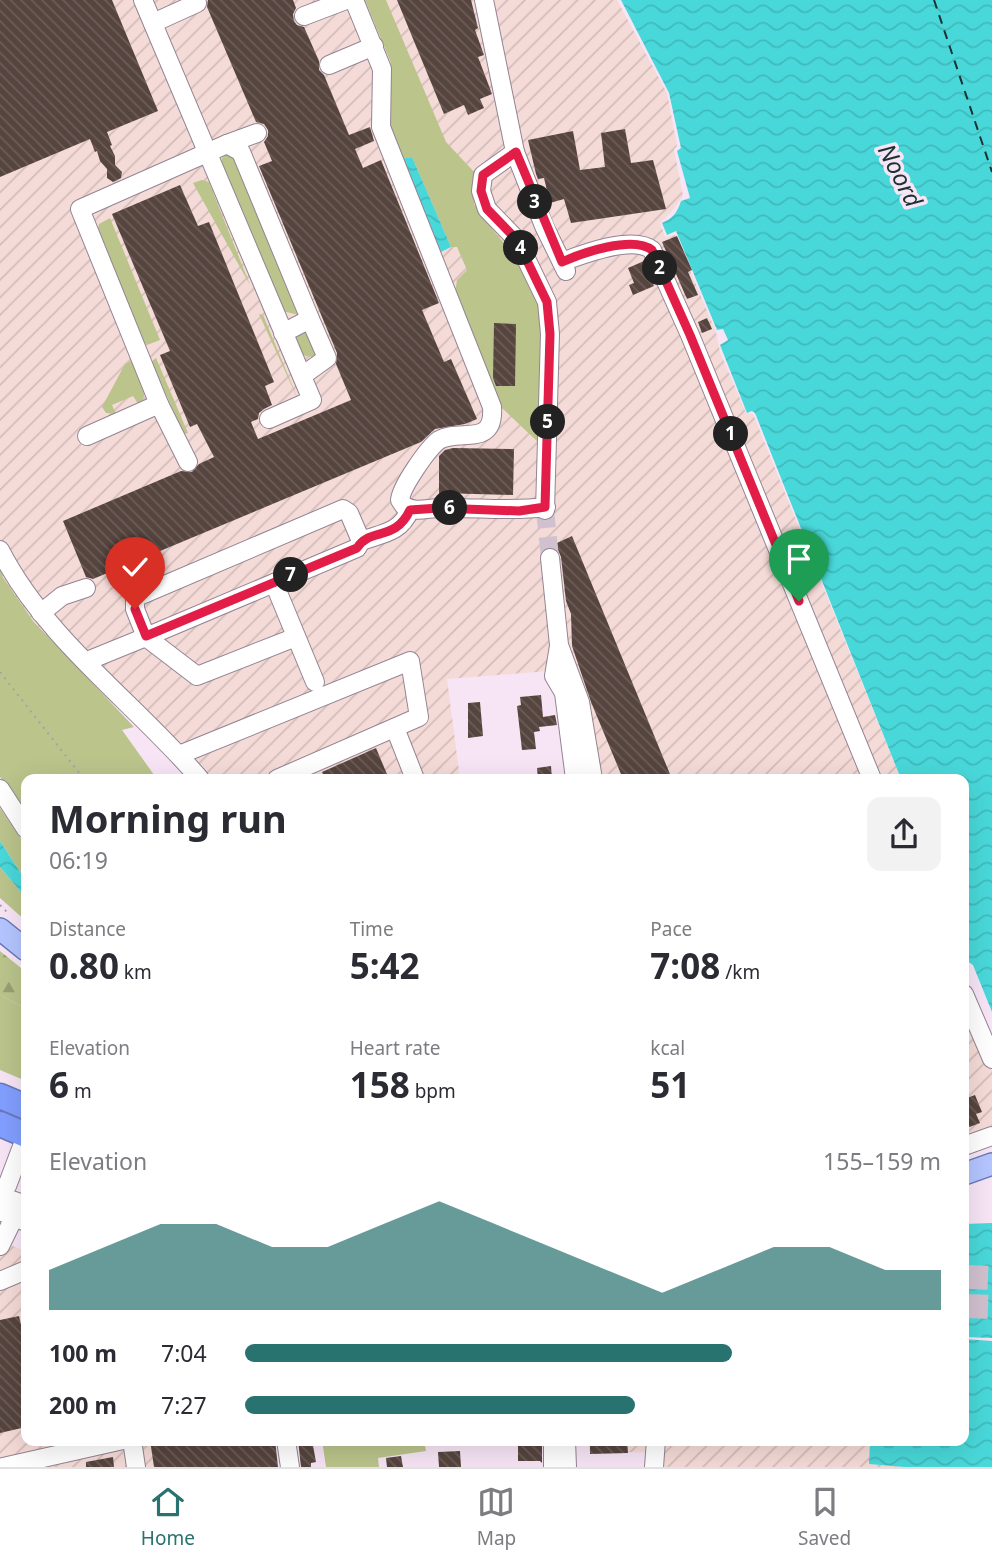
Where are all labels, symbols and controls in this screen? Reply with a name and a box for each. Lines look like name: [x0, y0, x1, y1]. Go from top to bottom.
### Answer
water label: Noord: [871, 138, 931, 213]
pin: 3: [518, 184, 552, 220]
text: 3: [529, 188, 540, 214]
pin: 4: [504, 230, 538, 266]
text: 4: [515, 234, 526, 260]
pin: 2: [642, 250, 678, 286]
text: 2: [654, 254, 665, 280]
pin: 5: [530, 404, 566, 440]
text: 5: [542, 408, 553, 434]
pin: 1: [714, 416, 748, 452]
text: 1: [725, 420, 736, 446]
pin: 6: [433, 490, 468, 526]
text: 6: [444, 494, 455, 520]
pin: [769, 529, 829, 601]
pin: [105, 537, 165, 609]
icon: arrive: [780, 540, 818, 578]
icon: check: [116, 548, 154, 586]
pin: 7: [274, 558, 308, 592]
text: 7: [285, 561, 296, 587]
text: Morning run: [49, 792, 287, 844]
button: share: [867, 797, 941, 871]
text: 06:19: [49, 844, 108, 876]
text: Distance: [49, 916, 126, 942]
text: Time: [350, 916, 394, 942]
text: Pace: [650, 916, 692, 942]
text: 0.80: [49, 942, 119, 989]
text: 5:42: [350, 942, 420, 989]
text: 7:08: [650, 942, 720, 989]
text: km: [119, 959, 152, 985]
text: /km: [720, 959, 760, 985]
text: Elevation: [49, 1035, 130, 1061]
text: Heart rate: [350, 1035, 440, 1061]
text: kcal: [650, 1035, 685, 1061]
text: 6: [49, 1061, 69, 1108]
text: 158: [350, 1061, 410, 1108]
text: 51: [650, 1061, 690, 1108]
text: m: [69, 1078, 92, 1104]
text: bpm: [410, 1078, 456, 1104]
text: Elevation: [49, 1145, 147, 1177]
text: 155–159 m: [823, 1145, 941, 1177]
text: 100 m: [49, 1337, 117, 1369]
text: 7:04: [161, 1337, 207, 1369]
text: 200 m: [49, 1389, 117, 1421]
text: 7:27: [161, 1389, 207, 1421]
tab: Home: [141, 1483, 195, 1551]
tab: Map: [477, 1483, 516, 1551]
tab: Saved: [798, 1483, 851, 1551]

